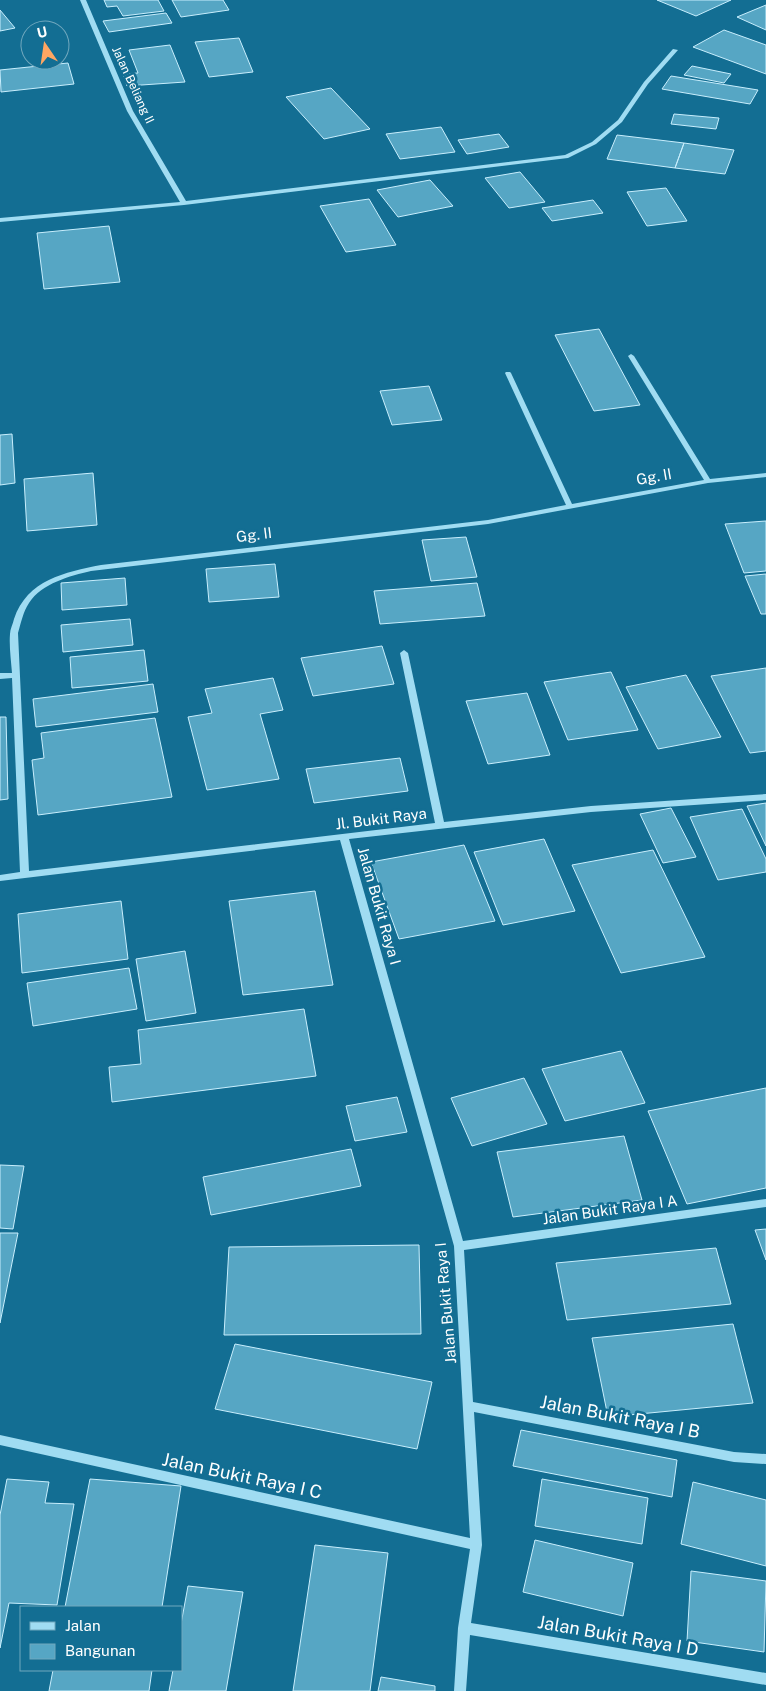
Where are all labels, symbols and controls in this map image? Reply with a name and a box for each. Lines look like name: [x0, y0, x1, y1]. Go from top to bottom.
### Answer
north arrow: [20, 20, 70, 70]
text: U: [35, 23, 49, 41]
street label: Jalan Beliang II: [109, 44, 157, 126]
street label: Gg. II: [635, 465, 673, 488]
street label: Gg. II: [235, 524, 273, 545]
street label: Jl. Bukit Raya: [334, 804, 428, 833]
street label: Jalan Bukit Raya I: [355, 845, 404, 967]
street label: Jalan Bukit Raya I A: [541, 1192, 679, 1227]
street label: Jalan Bukit Raya I: [432, 1242, 459, 1364]
street label: Jalan Bukit Raya I B: [538, 1391, 702, 1442]
street label: Jalan Bukit Raya I C: [160, 1448, 324, 1503]
legend: [20, 1606, 182, 1671]
street label: Jalan Bukit Raya I D: [536, 1611, 700, 1660]
text: Jalan: [65, 1617, 101, 1634]
text: Bangunan: [65, 1642, 136, 1659]

